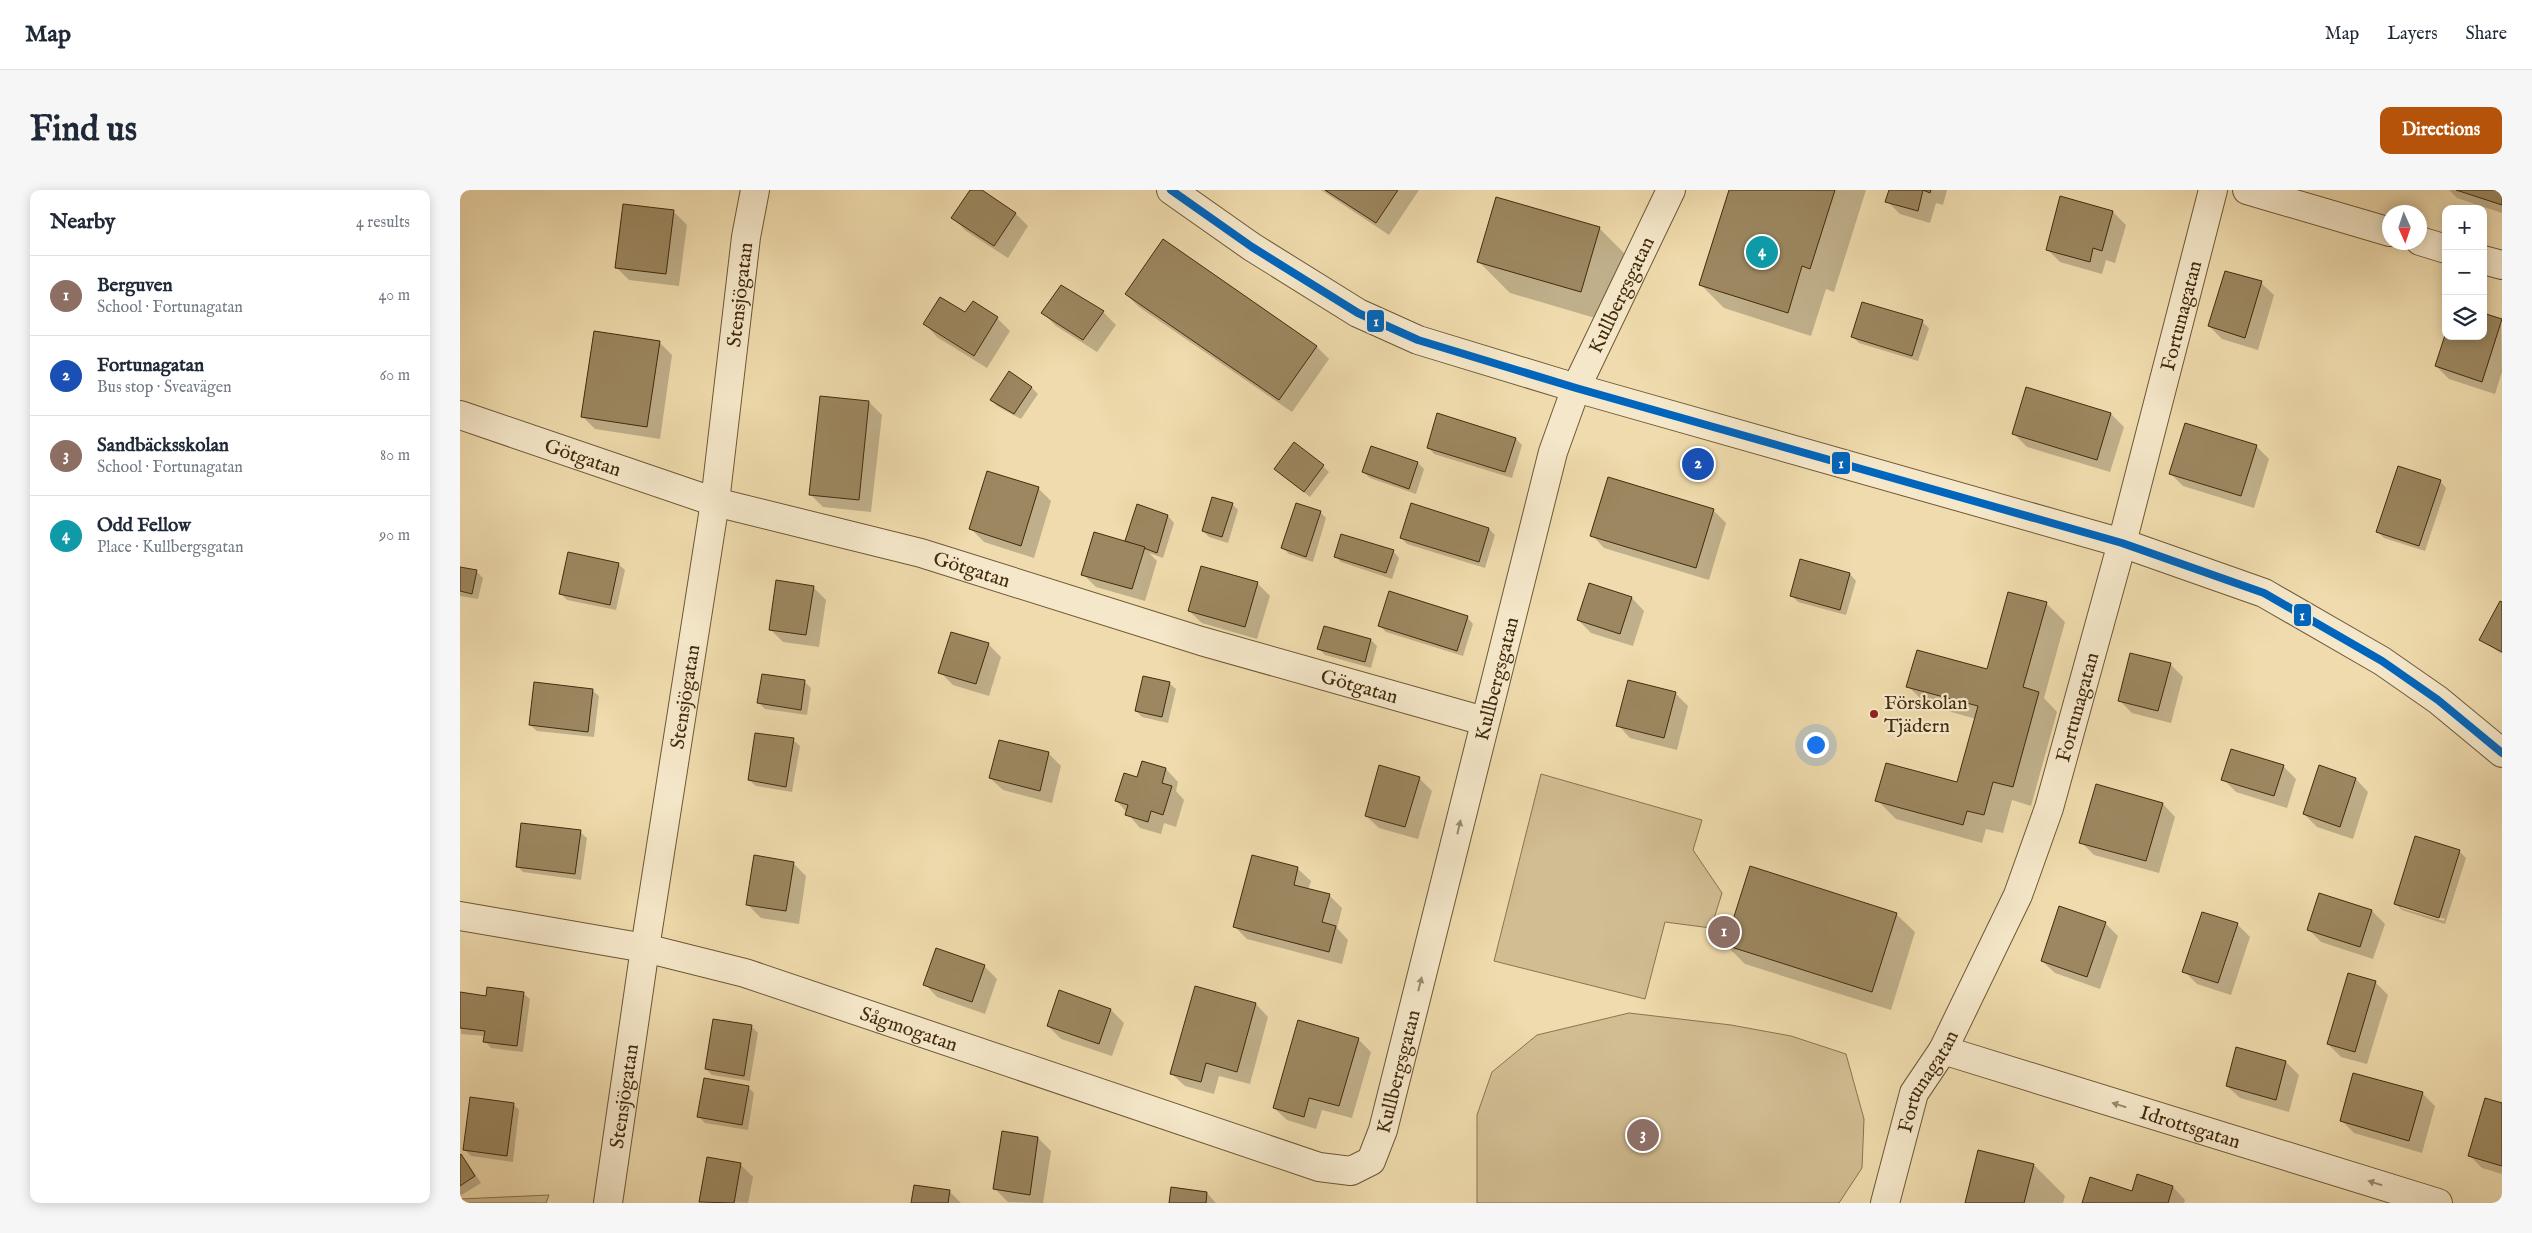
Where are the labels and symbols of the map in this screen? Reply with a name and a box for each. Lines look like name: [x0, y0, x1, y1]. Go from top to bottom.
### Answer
north arrow: [2382, 205, 2427, 250]
street label: Kullbergsgatan: [1583, 233, 1661, 358]
pin: 4: [1746, 233, 1778, 271]
street label: Stensjögatan: [722, 241, 759, 348]
street label: Fortunagatan: [2156, 258, 2208, 374]
line badge: 1: [1366, 309, 1385, 333]
text: 1: [1373, 313, 1379, 331]
street label: Götgatan: [541, 434, 624, 483]
pin: 2: [1682, 445, 1714, 483]
line badge: 1: [1831, 451, 1851, 475]
text: 1: [1838, 455, 1844, 473]
street label: Götgatan: [930, 547, 1013, 594]
line badge: 1: [2293, 603, 2312, 627]
text: 1: [2299, 607, 2305, 625]
street label: Kullbergsgatan: [1470, 614, 1525, 743]
street label: Stensjögatan: [665, 643, 706, 751]
street label: Fortunagatan: [2051, 649, 2105, 765]
street label: Götgatan: [1318, 664, 1401, 710]
place label: Förskolan Tjädern: [1884, 691, 1968, 739]
marker: Förskolan Tjädern: [1868, 708, 1880, 720]
your location: [1803, 732, 1829, 758]
one-way arrow: [1455, 819, 1463, 834]
pin: 1: [1708, 913, 1740, 951]
one-way arrow: [1416, 977, 1424, 992]
street label: Sågmogatan: [856, 1002, 961, 1058]
street label: Kullbergsgatan: [1372, 1007, 1427, 1136]
street label: Fortunagatan: [1893, 1026, 1965, 1135]
street label: Stensjögatan: [605, 1042, 645, 1150]
one-way arrow: [2111, 1100, 2126, 1108]
street label: Idrottsgatan: [2137, 1101, 2244, 1155]
pin: 3: [1627, 1116, 1659, 1154]
one-way arrow: [2367, 1179, 2382, 1187]

